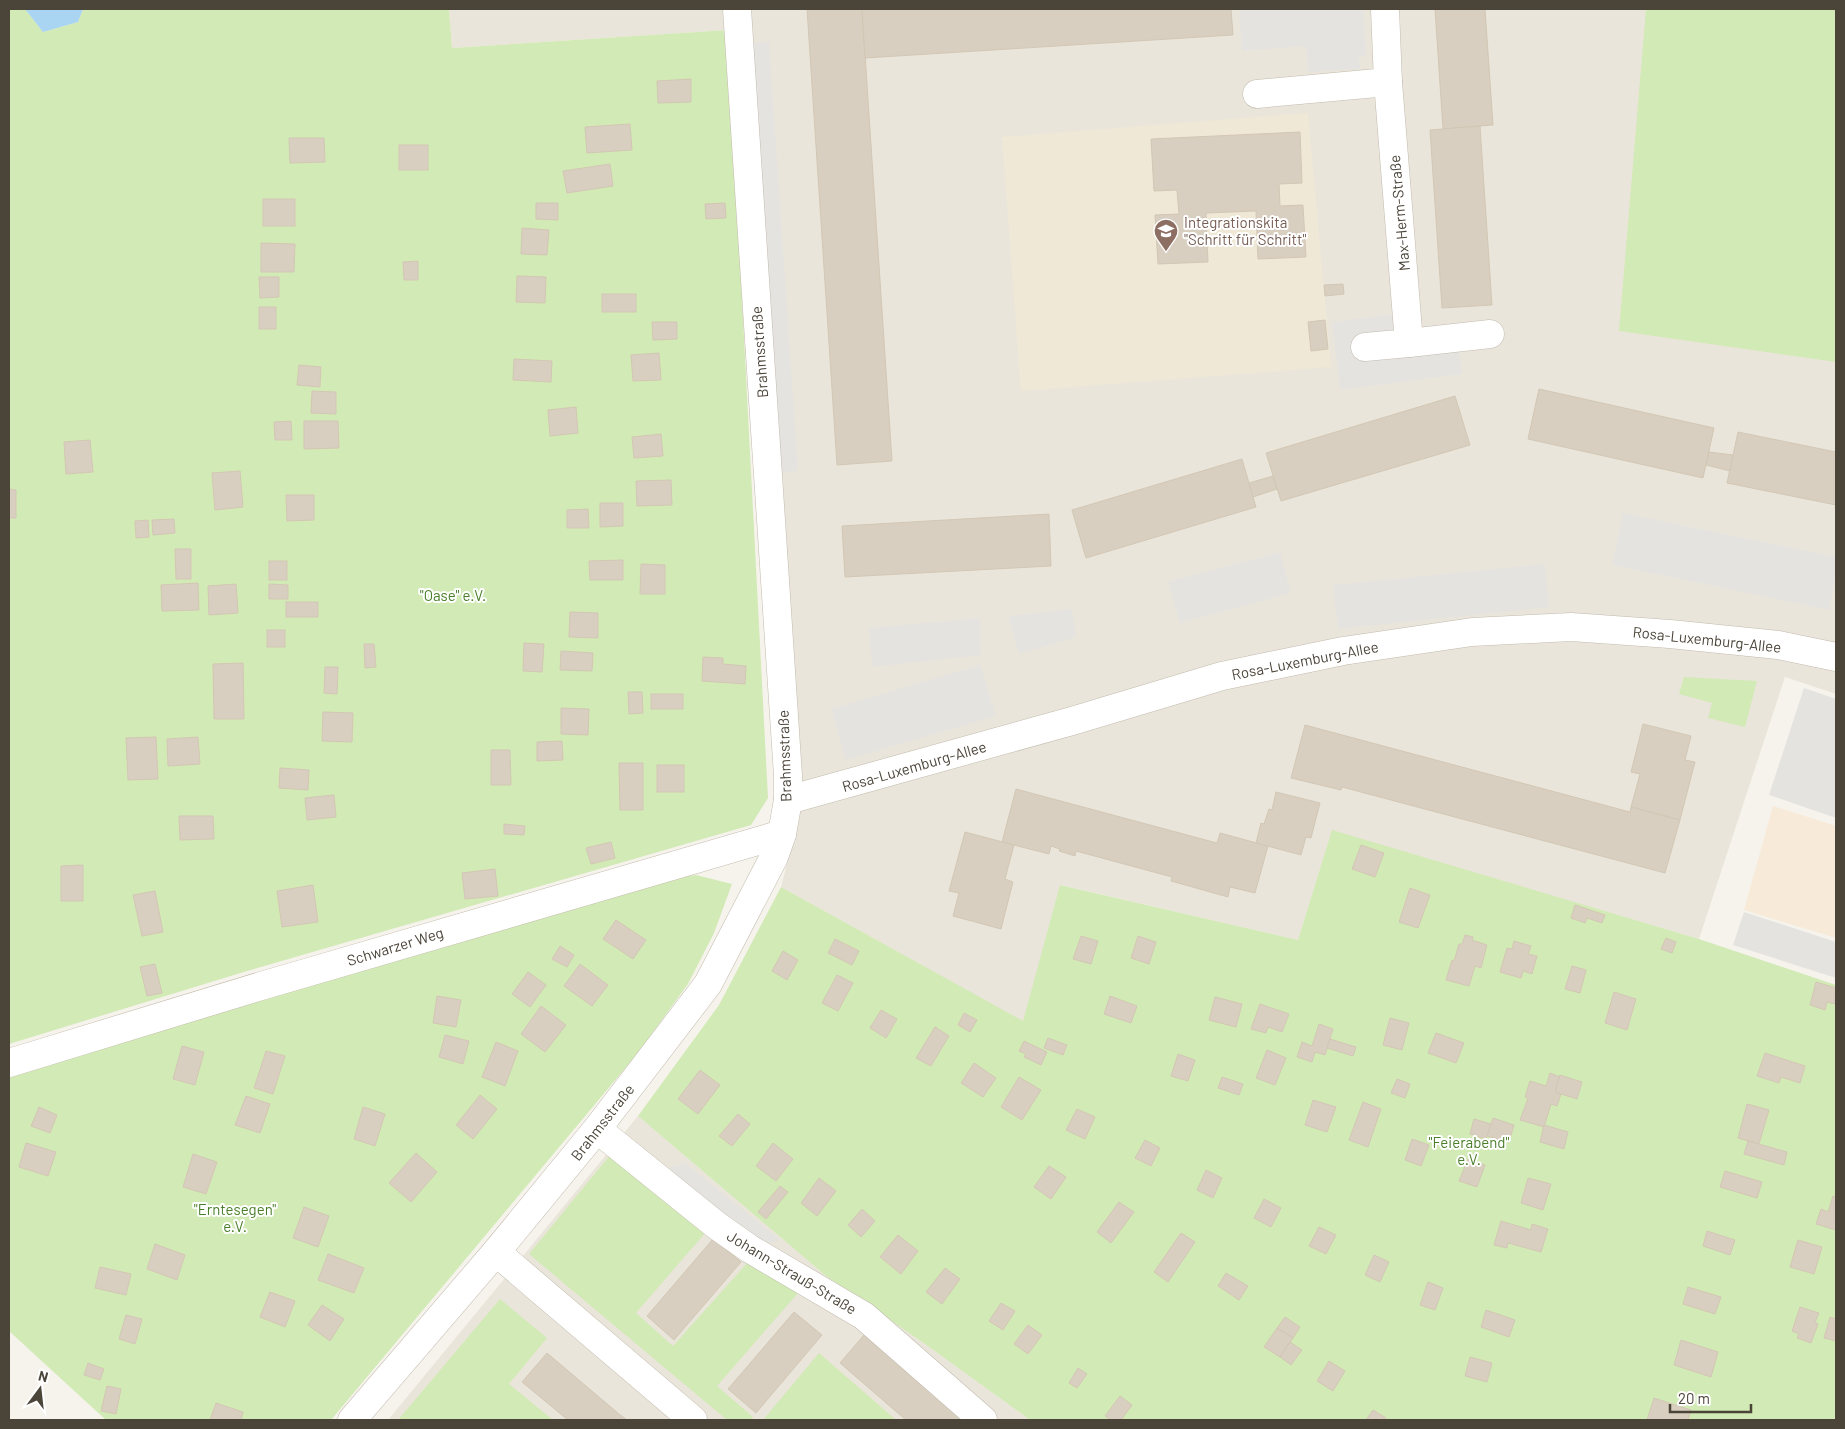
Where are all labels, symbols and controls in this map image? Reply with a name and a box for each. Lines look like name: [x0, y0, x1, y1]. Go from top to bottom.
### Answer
street label: Max-Herm-Straße: [1385, 154, 1413, 272]
place label: Integrationskita "Schritt für Schritt": [1184, 213, 1307, 248]
school or university icon: Integrationskita "Schritt für Schritt": [1153, 218, 1179, 252]
street label: Brahmsstraße: [747, 305, 771, 399]
park label: "Oase" e.V.: [420, 586, 486, 604]
street label: Rosa-Luxemburg-Allee: [1632, 622, 1782, 656]
street label: Rosa-Luxemburg-Allee: [1230, 637, 1380, 683]
street label: Brahmsstraße: [773, 710, 795, 802]
street label: Rosa-Luxemburg-Allee: [840, 737, 988, 795]
street label: Schwarzer Weg: [345, 923, 445, 969]
street label: Brahmsstraße: [567, 1080, 637, 1164]
park label: "Feierabend" e.V.: [1429, 1133, 1510, 1168]
park label: "Erntesegen" e.V.: [194, 1200, 276, 1235]
street label: Johann-Strauß-Straße: [724, 1226, 860, 1318]
north arrow: [15, 1364, 65, 1414]
text: N: [37, 1367, 50, 1385]
scale bar: [1670, 1382, 1751, 1414]
text: 20 m: [1678, 1389, 1710, 1407]

